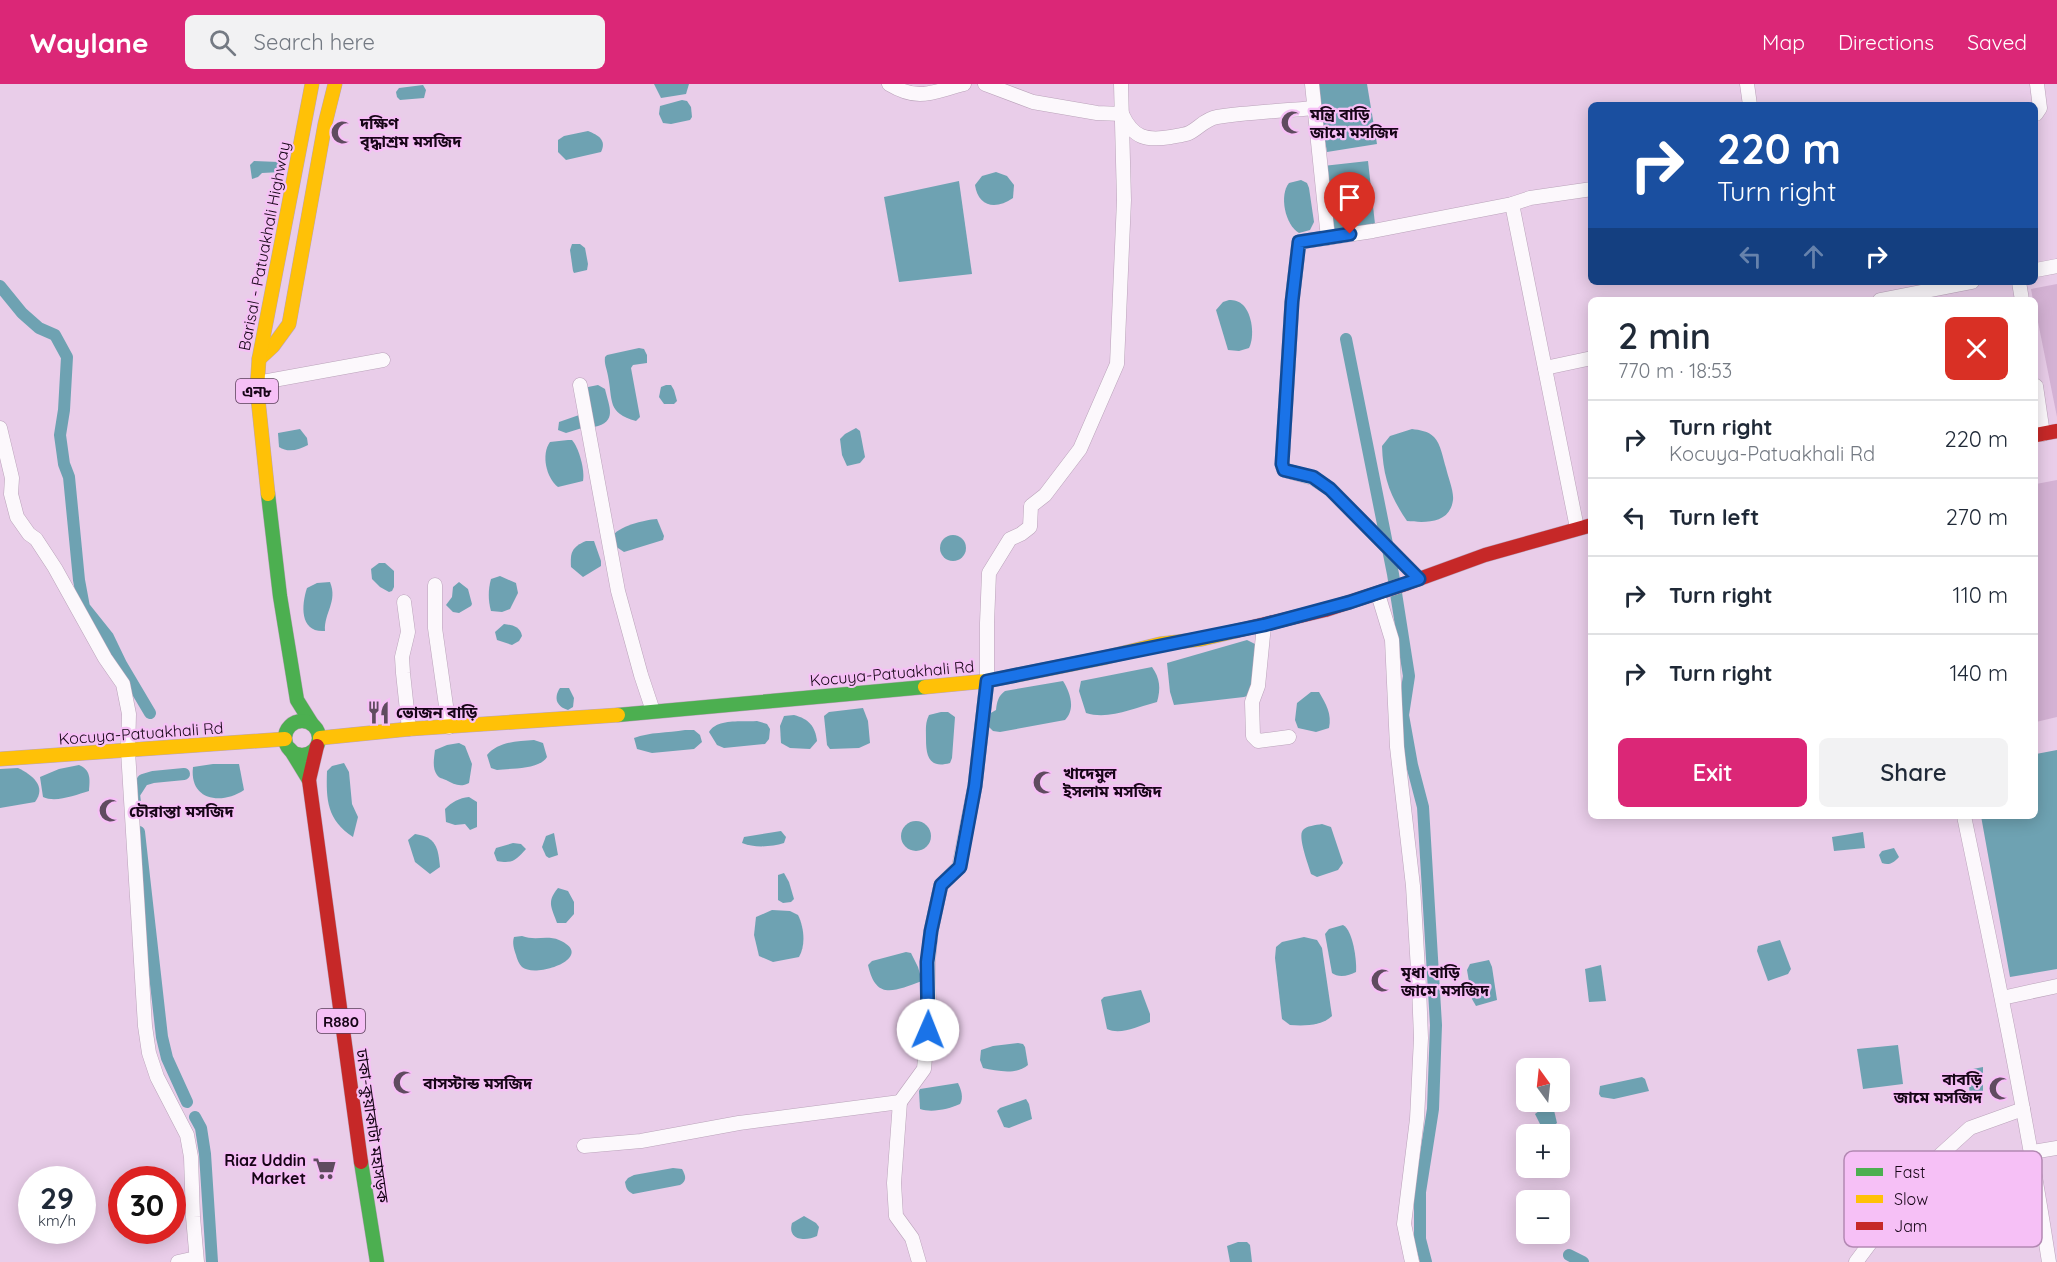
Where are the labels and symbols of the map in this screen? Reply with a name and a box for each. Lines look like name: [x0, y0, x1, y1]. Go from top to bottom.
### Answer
place label: মন্ত্রি বাড়ি জামে মসজিদ: [1309, 104, 1399, 142]
mosque icon: মন্ত্রি বাড়ি জামে মসজিদ: [1279, 110, 1305, 136]
place label: দক্ষিণ বৃদ্ধাশ্রম মসজিদ: [359, 113, 462, 152]
mosque icon: দক্ষিণ বৃদ্ধাশ্রম মসজিদ: [329, 119, 355, 145]
street label: Barisal - Patuakhali Highway: [234, 140, 294, 352]
pin: [1324, 172, 1375, 234]
road number: এন৮: [236, 379, 278, 403]
street label: Kocuya-Patuakhali Rd: [809, 656, 975, 690]
restaurant icon: ভোজন বাড়ি: [365, 699, 391, 725]
place label: ভোজন বাড়ি: [396, 702, 478, 722]
street label: Kocuya-Patuakhali Rd: [58, 717, 224, 749]
place label: খাদেমুল ইসলাম মসজিদ: [1062, 763, 1162, 801]
mosque icon: খাদেমুল ইসলাম মসজিদ: [1032, 769, 1058, 795]
mosque icon: চৌরাস্তা মসজিদ: [98, 798, 124, 824]
place label: চৌরাস্তা মসজিদ: [129, 801, 235, 821]
place label: মৃধা বাড়ি জামে মসজিদ: [1400, 962, 1490, 1000]
mosque icon: মৃধা বাড়ি জামে মসজিদ: [1370, 968, 1396, 994]
position arrow: [896, 998, 960, 1062]
road number: R880: [317, 1009, 365, 1033]
street label: ঢাকা-কুয়াকাটা মহাসড়ক: [352, 1047, 394, 1205]
north arrow: [1516, 1058, 1570, 1112]
place label: বাবড়ি জামে মসজিদ: [1893, 1069, 1983, 1107]
mosque icon: বাসস্টান্ড মসজিদ: [392, 1070, 418, 1096]
place label: বাসস্টান্ড মসজিদ: [422, 1073, 533, 1093]
mosque icon: বাবড়ি জামে মসজিদ: [1987, 1075, 2013, 1101]
place label: Riaz Uddin Market: [224, 1150, 306, 1188]
legend: [1844, 1151, 2042, 1247]
supermarket icon: Riaz Uddin Market: [311, 1156, 337, 1182]
text: Fast: [1894, 1162, 1925, 1182]
speed limit sign: 30: [108, 1166, 186, 1244]
text: Slow: [1894, 1189, 1928, 1209]
text: Jam: [1894, 1216, 1927, 1236]

